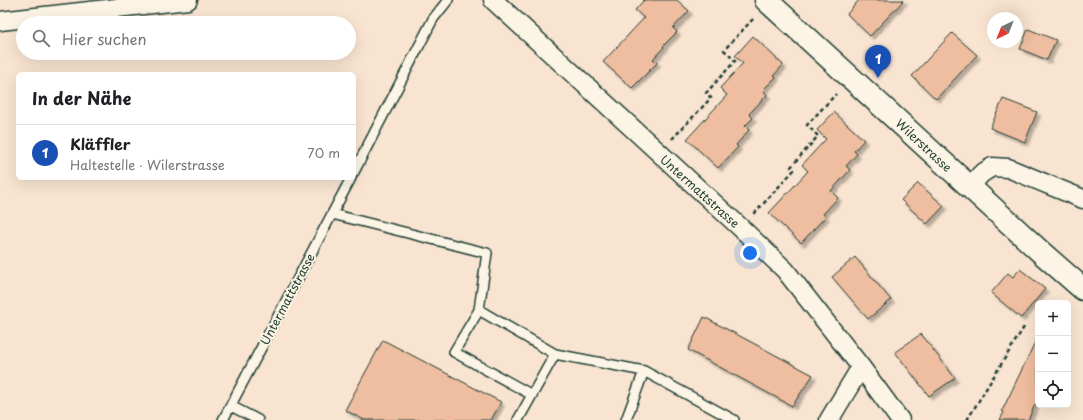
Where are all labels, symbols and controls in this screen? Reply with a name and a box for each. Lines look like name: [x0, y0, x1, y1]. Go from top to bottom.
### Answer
north arrow: [987, 12, 1023, 48]
search box: [16, 16, 356, 60]
icon: search: [30, 27, 52, 49]
text: Hier suchen: [62, 27, 147, 50]
pin: 1: [865, 45, 891, 78]
text: In der Nähe: [32, 85, 131, 111]
street label: Wilerstrasse: [892, 114, 956, 176]
text: Kläffler: [70, 132, 131, 155]
text: 1: [42, 143, 48, 162]
text: 70 m: [307, 143, 340, 162]
street label: Untermattstrasse: [656, 150, 744, 232]
text: Haltestelle · Wilerstrasse: [70, 155, 225, 174]
your location: [740, 243, 760, 263]
street label: Untermattstrasse: [255, 250, 319, 348]
map controls: [1035, 300, 1071, 408]
button: +: [1035, 300, 1071, 336]
button: −: [1035, 336, 1071, 372]
button: locate: [1035, 372, 1071, 408]

